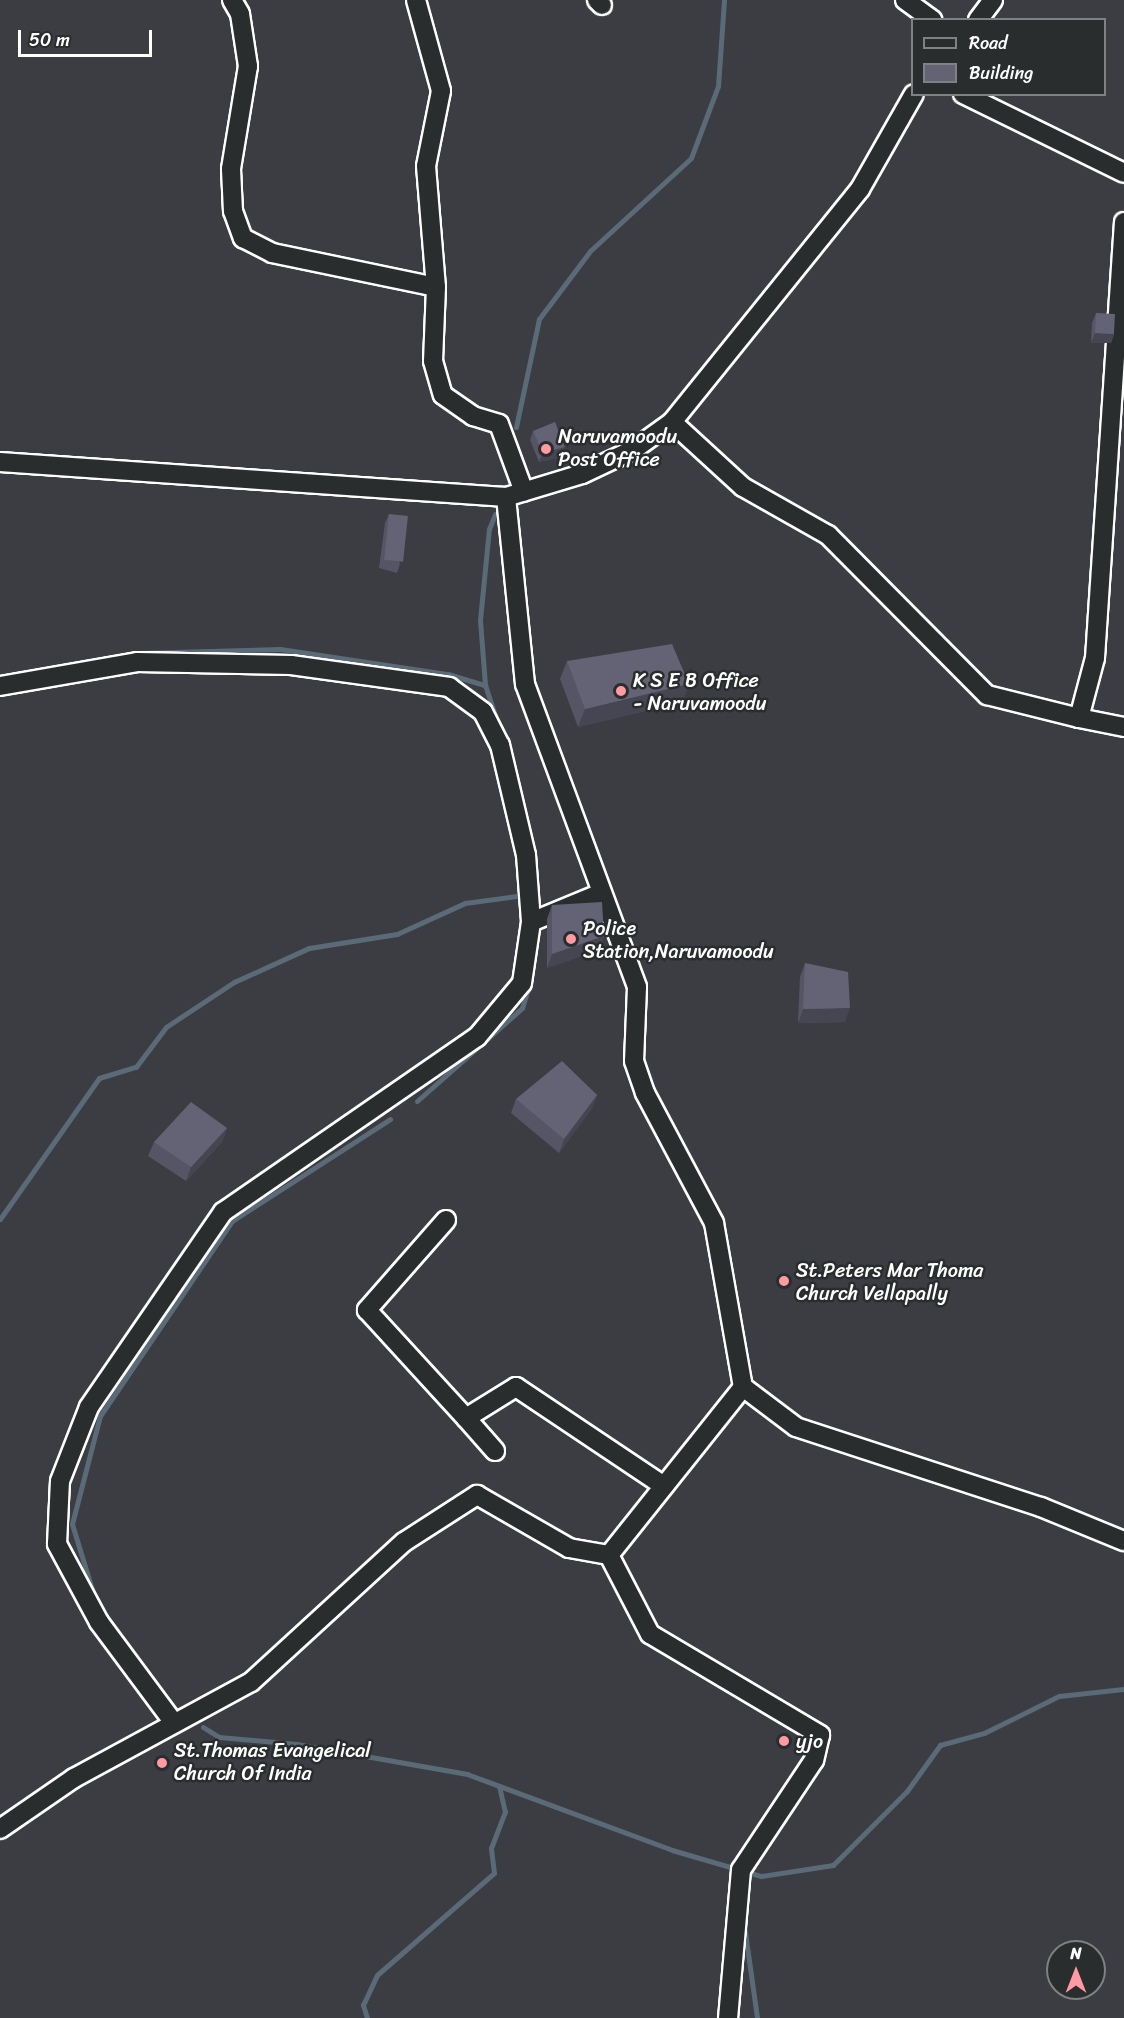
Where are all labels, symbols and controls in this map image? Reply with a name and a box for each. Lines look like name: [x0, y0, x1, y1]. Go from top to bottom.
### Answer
scale bar: [21, 18, 154, 56]
legend: [911, 18, 1106, 96]
text: 50 m: [29, 24, 70, 56]
text: Road: [969, 27, 1008, 59]
text: Building: [969, 57, 1033, 89]
place label: Naruvamoodu Post Office: [558, 425, 677, 472]
marker: Naruvamoodu Post Office: [539, 442, 553, 456]
place label: K S E B Office - Naruvamoodu: [633, 668, 767, 715]
marker: K S E B Office - Naruvamoodu: [614, 684, 628, 698]
place label: Police Station,Naruvamoodu: [583, 916, 774, 963]
marker: Police Station,Naruvamoodu: [564, 932, 578, 946]
place label: St.Peters Mar Thoma Church Vellapally: [796, 1258, 984, 1305]
marker: St.Peters Mar Thoma Church Vellapally: [777, 1274, 791, 1288]
place label: yjo: [796, 1729, 823, 1753]
marker: yjo: [777, 1734, 791, 1748]
place label: St.Thomas Evangelical Church Of India: [174, 1739, 371, 1786]
marker: St.Thomas Evangelical Church Of India: [155, 1756, 169, 1770]
text: N: [1070, 1939, 1082, 1968]
north arrow: [1046, 1940, 1106, 2000]

